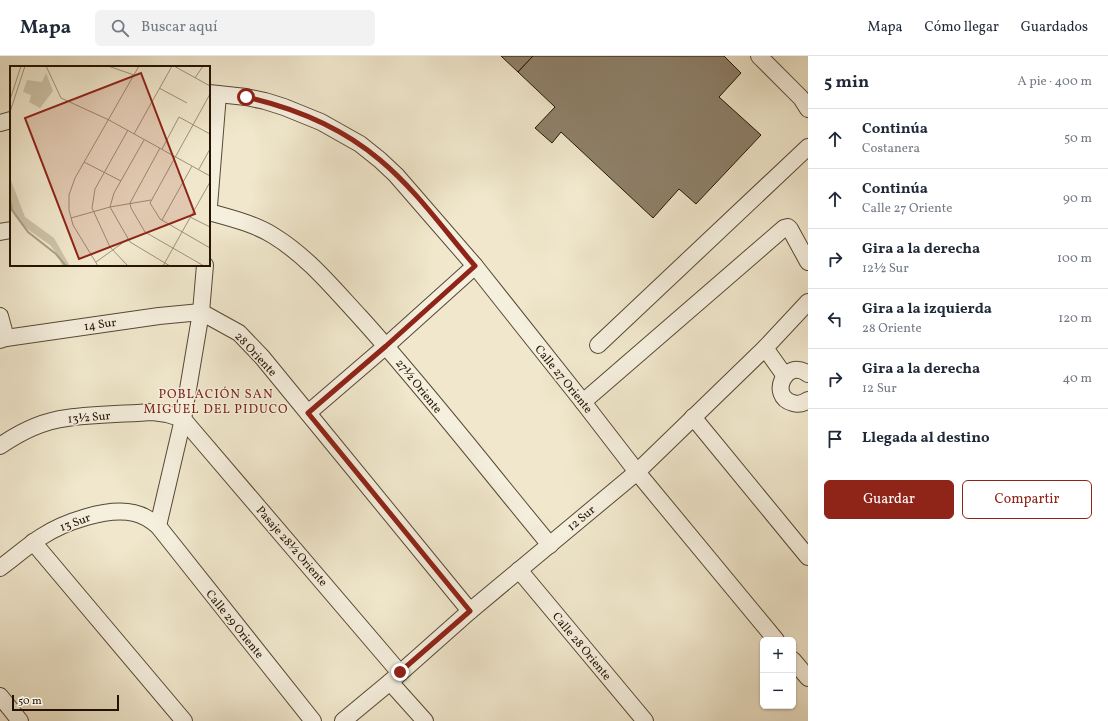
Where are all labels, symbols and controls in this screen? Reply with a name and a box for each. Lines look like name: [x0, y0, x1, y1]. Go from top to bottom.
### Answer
search box: [95, 10, 375, 46]
text: Mapa: [20, 15, 71, 41]
icon: search: [109, 17, 131, 39]
text: Buscar aquí: [141, 17, 217, 38]
text: Mapa: [868, 18, 903, 37]
text: Cómo llegar: [925, 18, 999, 37]
text: Guardados: [1021, 18, 1088, 37]
inset map: [10, 66, 210, 266]
text: 5 min: [824, 71, 869, 94]
text: A pie · 400 m: [1017, 73, 1092, 91]
route start: [237, 88, 255, 106]
text: Continúa: [862, 119, 928, 140]
icon: ahead: [824, 128, 846, 150]
text: 50 m: [1064, 130, 1092, 148]
text: Costanera: [862, 140, 920, 158]
text: Continúa: [862, 179, 928, 200]
icon: ahead: [824, 188, 846, 210]
text: 90 m: [1063, 190, 1092, 208]
text: Calle 27 Oriente: [862, 200, 952, 218]
text: Gira a la derecha: [862, 239, 980, 260]
icon: right: [824, 248, 846, 270]
text: 100 m: [1057, 250, 1092, 268]
text: 12½ Sur: [862, 260, 909, 278]
text: Gira a la izquierda: [862, 299, 992, 320]
icon: left: [824, 308, 846, 330]
text: 120 m: [1058, 310, 1092, 328]
street label: 14 Sur: [83, 315, 117, 335]
text: 28 Oriente: [862, 320, 922, 338]
street label: 28 Oriente: [231, 329, 280, 380]
street label: Calle 27 Oriente: [531, 342, 596, 417]
street label: 27½ Oriente: [391, 356, 445, 417]
text: Gira a la derecha: [862, 359, 980, 380]
icon: right: [824, 368, 846, 390]
text: 40 m: [1063, 370, 1092, 388]
text: 12 Sur: [862, 380, 897, 398]
district label: POBLACIÓN SAN MIGUEL DEL PIDUCO: [143, 386, 289, 419]
street label: 13½ Sur: [67, 408, 111, 428]
icon: arrive: [824, 428, 846, 450]
text: Llegada al destino: [862, 428, 990, 449]
button: Guardar: [824, 480, 954, 519]
button: Compartir: [962, 480, 1092, 519]
street label: 12 Sur: [564, 502, 599, 535]
street label: Pasaje 28½ Oriente: [252, 503, 331, 590]
street label: 13 Sur: [58, 510, 93, 536]
street label: Calle 29 Oriente: [202, 587, 267, 663]
street label: Calle 28 Oriente: [548, 609, 615, 684]
map controls: [760, 637, 796, 709]
button: +: [760, 637, 796, 673]
route end: [391, 663, 409, 681]
button: −: [760, 673, 796, 709]
scale bar: [12, 693, 119, 712]
text: 50 m: [18, 694, 42, 709]

